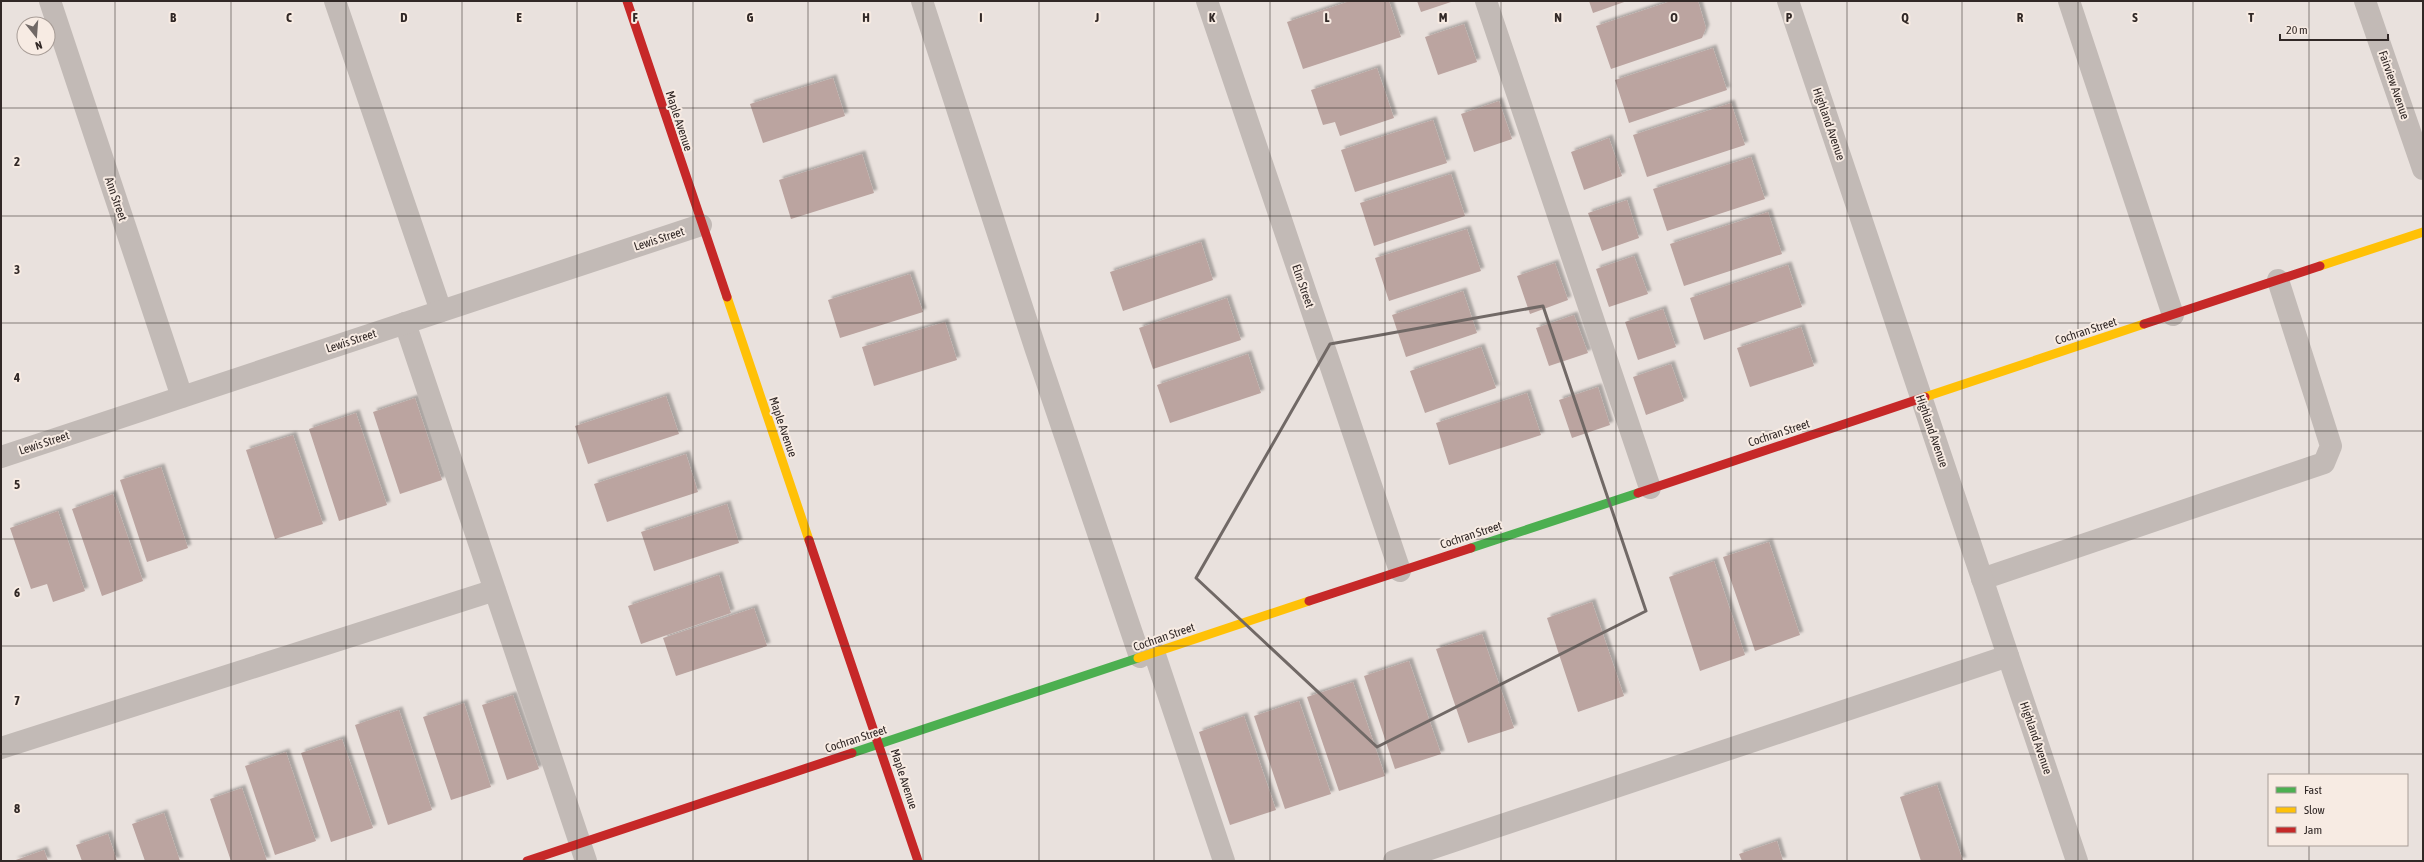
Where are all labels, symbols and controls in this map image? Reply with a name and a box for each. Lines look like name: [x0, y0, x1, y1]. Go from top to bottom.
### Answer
text: B: [170, 10, 177, 25]
text: C: [286, 10, 292, 25]
text: D: [400, 10, 408, 25]
text: E: [516, 10, 522, 25]
text: F: [632, 10, 638, 25]
text: G: [747, 10, 754, 25]
text: H: [862, 10, 870, 25]
text: I: [979, 10, 983, 25]
text: J: [1094, 10, 1099, 25]
text: K: [1209, 10, 1216, 25]
text: L: [1324, 10, 1330, 25]
text: M: [1439, 10, 1448, 25]
text: N: [1554, 10, 1562, 25]
text: O: [1670, 10, 1678, 25]
text: P: [1786, 10, 1793, 25]
text: Q: [1901, 10, 1909, 25]
text: R: [2017, 10, 2024, 25]
text: S: [2132, 10, 2138, 25]
text: T: [2248, 10, 2254, 25]
north arrow: [16, 16, 56, 56]
scale bar: [2280, 16, 2388, 42]
text: 20 m: [2286, 23, 2308, 37]
text: N: [34, 39, 44, 52]
street label: Fairview Avenue: [2376, 49, 2412, 121]
street label: Highland Avenue: [1810, 86, 1848, 162]
street label: Maple Avenue: [663, 89, 695, 153]
text: 2: [14, 154, 20, 169]
street label: Ann Street: [102, 175, 130, 223]
street label: Lewis Street: [632, 224, 686, 254]
text: 3: [14, 262, 20, 277]
street label: Elm Street: [1289, 262, 1317, 310]
street label: Cochran Street: [2053, 314, 2119, 348]
street label: Lewis Street: [324, 326, 378, 356]
text: 4: [13, 370, 20, 385]
street label: Highland Avenue: [1913, 393, 1951, 469]
street label: Maple Avenue: [766, 395, 800, 459]
street label: Cochran Street: [1746, 416, 1812, 450]
street label: Lewis Street: [17, 428, 71, 458]
text: 5: [14, 477, 20, 492]
street label: Cochran Street: [1438, 518, 1504, 552]
text: 6: [14, 585, 20, 600]
street label: Cochran Street: [1131, 620, 1197, 654]
text: 7: [14, 693, 20, 708]
street label: Highland Avenue: [2017, 700, 2055, 776]
street label: Cochran Street: [823, 722, 889, 756]
street label: Maple Avenue: [888, 747, 920, 811]
legend: [2268, 774, 2408, 846]
text: Fast: [2304, 783, 2322, 797]
text: 8: [14, 801, 20, 816]
text: Slow: [2304, 803, 2325, 817]
text: Jam: [2304, 823, 2322, 837]

